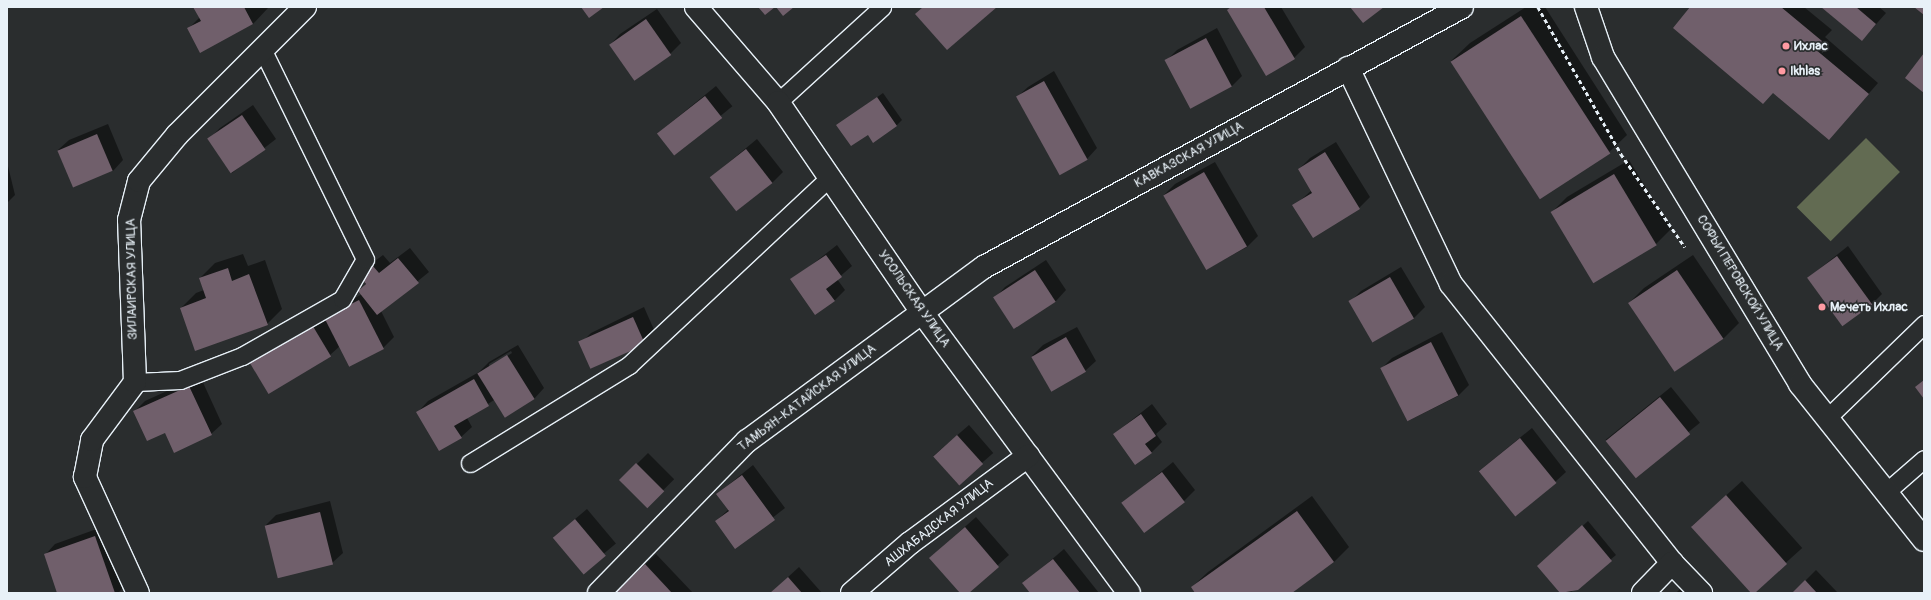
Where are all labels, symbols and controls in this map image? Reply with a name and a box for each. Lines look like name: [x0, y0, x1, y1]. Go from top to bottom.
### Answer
place label: Ихлас: [1794, 38, 1828, 54]
marker: Ихлас: [1781, 41, 1791, 51]
place label: Ikhlas: [1790, 63, 1820, 79]
marker: Ikhlas: [1777, 66, 1787, 76]
street label: КАВКАЗСКАЯ УЛИЦА: [1132, 119, 1246, 191]
street label: СОФЬИ ПЕРОВСКОЙ УЛИЦА: [1693, 212, 1787, 354]
street label: ЗИЛАИРСКАЯ УЛИЦА: [123, 218, 141, 340]
street label: УСОЛЬСКАЯ УЛИЦА: [875, 247, 953, 351]
place label: Мечеть Ихлас: [1830, 299, 1908, 315]
marker: Мечеть Ихлас: [1817, 302, 1827, 312]
street label: ТАМЬЯН-КАТАЙСКАЯ УЛИЦА: [735, 341, 879, 455]
street label: АШХАБАДСКАЯ УЛИЦА: [881, 476, 997, 570]

